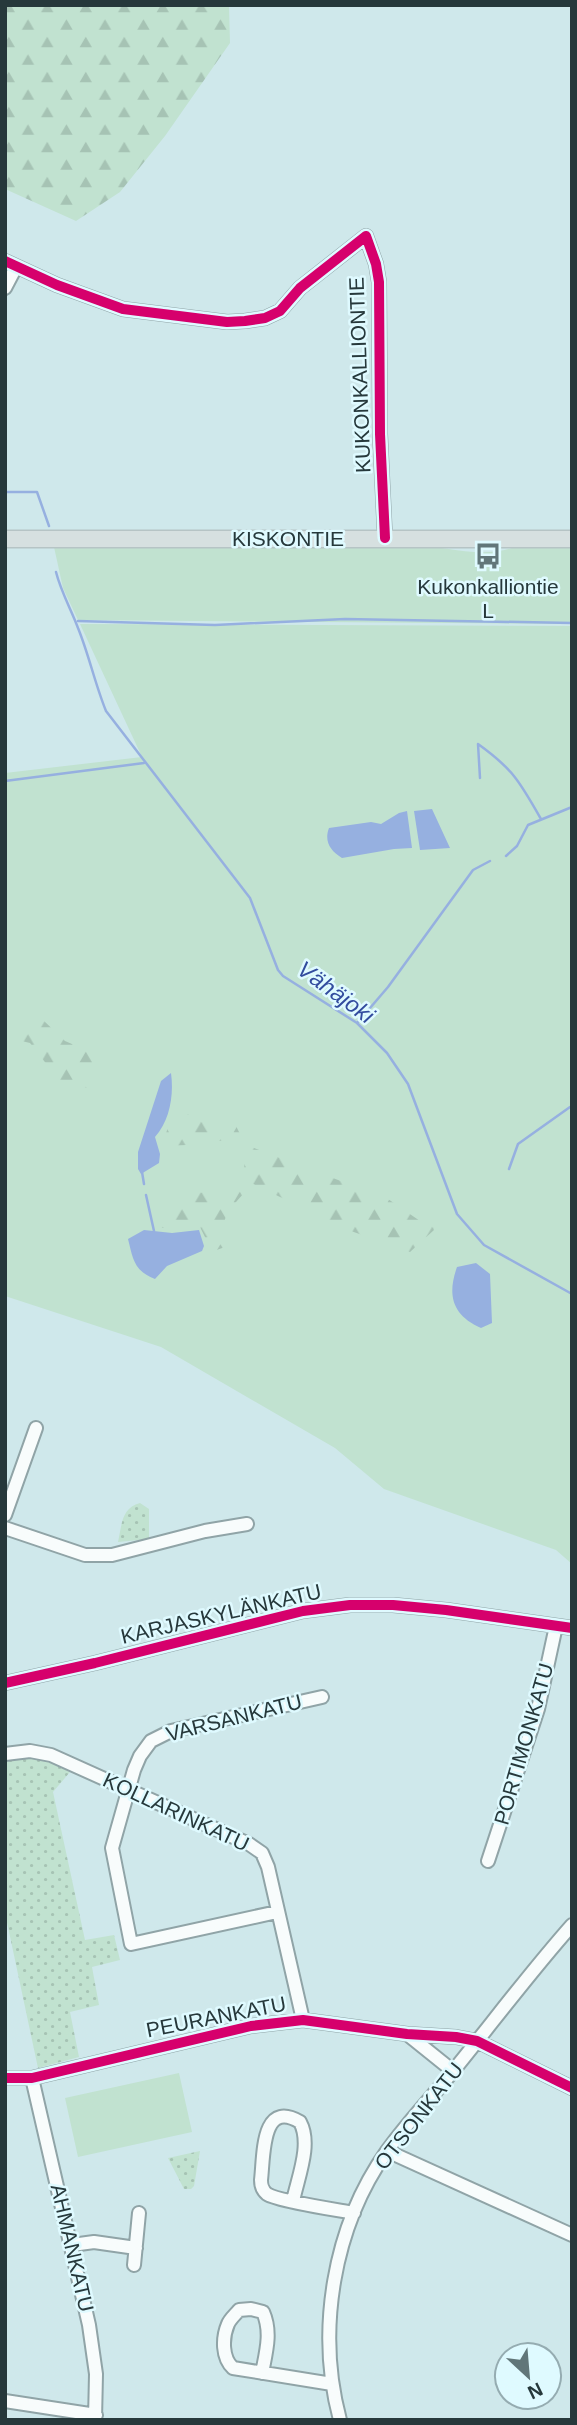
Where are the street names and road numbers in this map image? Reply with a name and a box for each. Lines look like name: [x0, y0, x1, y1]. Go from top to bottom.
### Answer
street label: KUKONKALLIONTIE: [345, 277, 374, 473]
street label: KISKONTIE: [232, 527, 344, 550]
street label: KARJASKYLÄNKATU: [118, 1579, 323, 1648]
street label: PORTIMONKATU: [489, 1660, 558, 1827]
street label: VARSANKATU: [164, 1690, 304, 1746]
street label: KOLLARINKATU: [100, 1768, 253, 1855]
street label: PEURANKATU: [144, 1992, 288, 2041]
street label: OTSONKATU: [370, 2058, 467, 2174]
street label: AHMANKATU: [47, 2182, 98, 2314]

